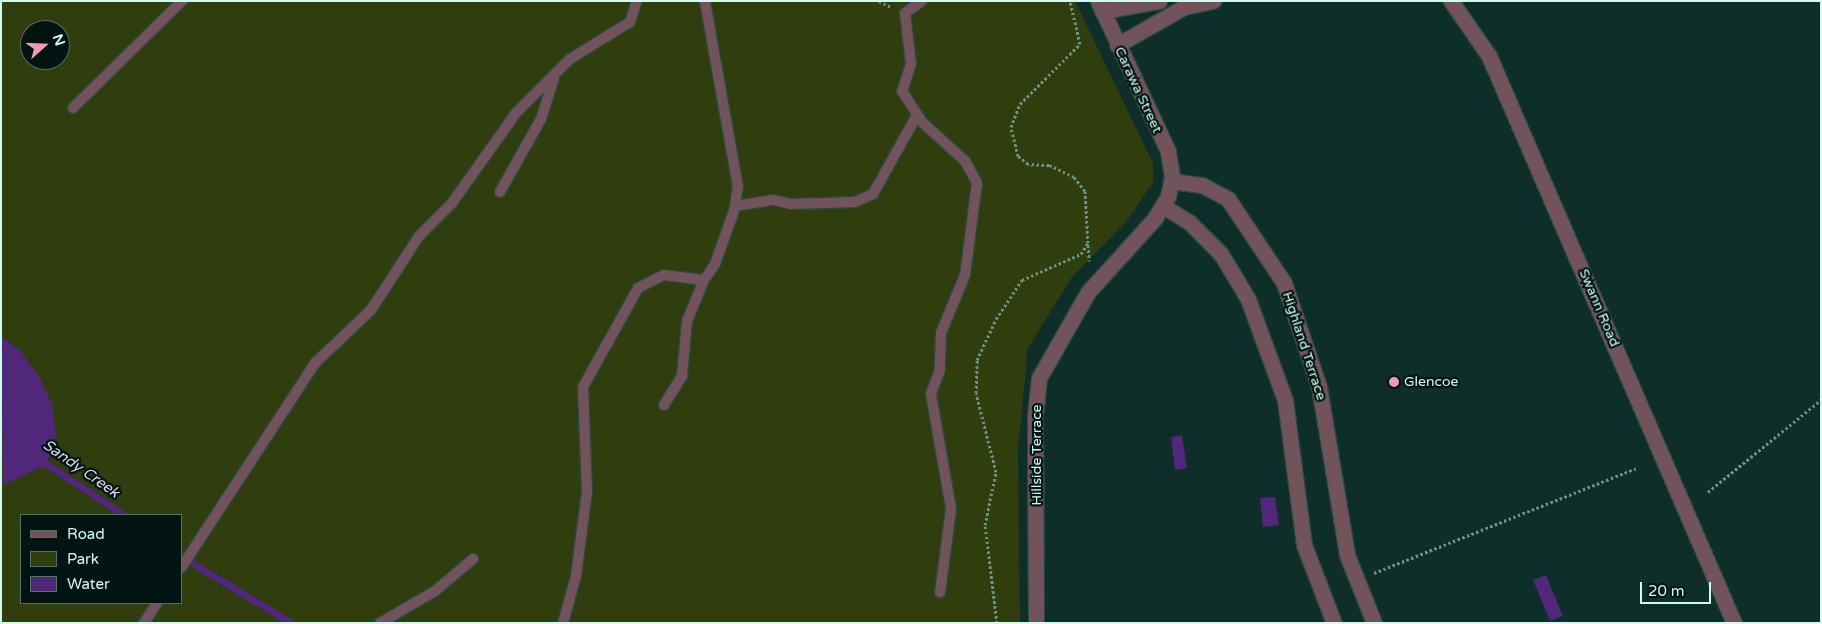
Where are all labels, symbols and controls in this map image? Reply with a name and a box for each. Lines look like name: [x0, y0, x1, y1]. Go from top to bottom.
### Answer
north arrow: [20, 20, 70, 70]
text: N: [49, 32, 69, 48]
street label: Carawa Street: [1111, 44, 1165, 136]
street label: Swann Road: [1575, 267, 1623, 349]
street label: Highland Terrace: [1279, 290, 1329, 402]
place label: Glencoe: [1404, 374, 1458, 390]
marker: Glencoe: [1388, 376, 1400, 388]
street label: Hillside Terrace: [1029, 405, 1045, 505]
water label: Sandy Creek: [39, 436, 123, 502]
legend: [20, 514, 182, 604]
text: Road: [67, 525, 105, 543]
text: Park: [67, 550, 99, 568]
scale bar: [1642, 572, 1713, 604]
text: Water: [67, 575, 110, 593]
text: 20 m: [1648, 582, 1685, 600]

